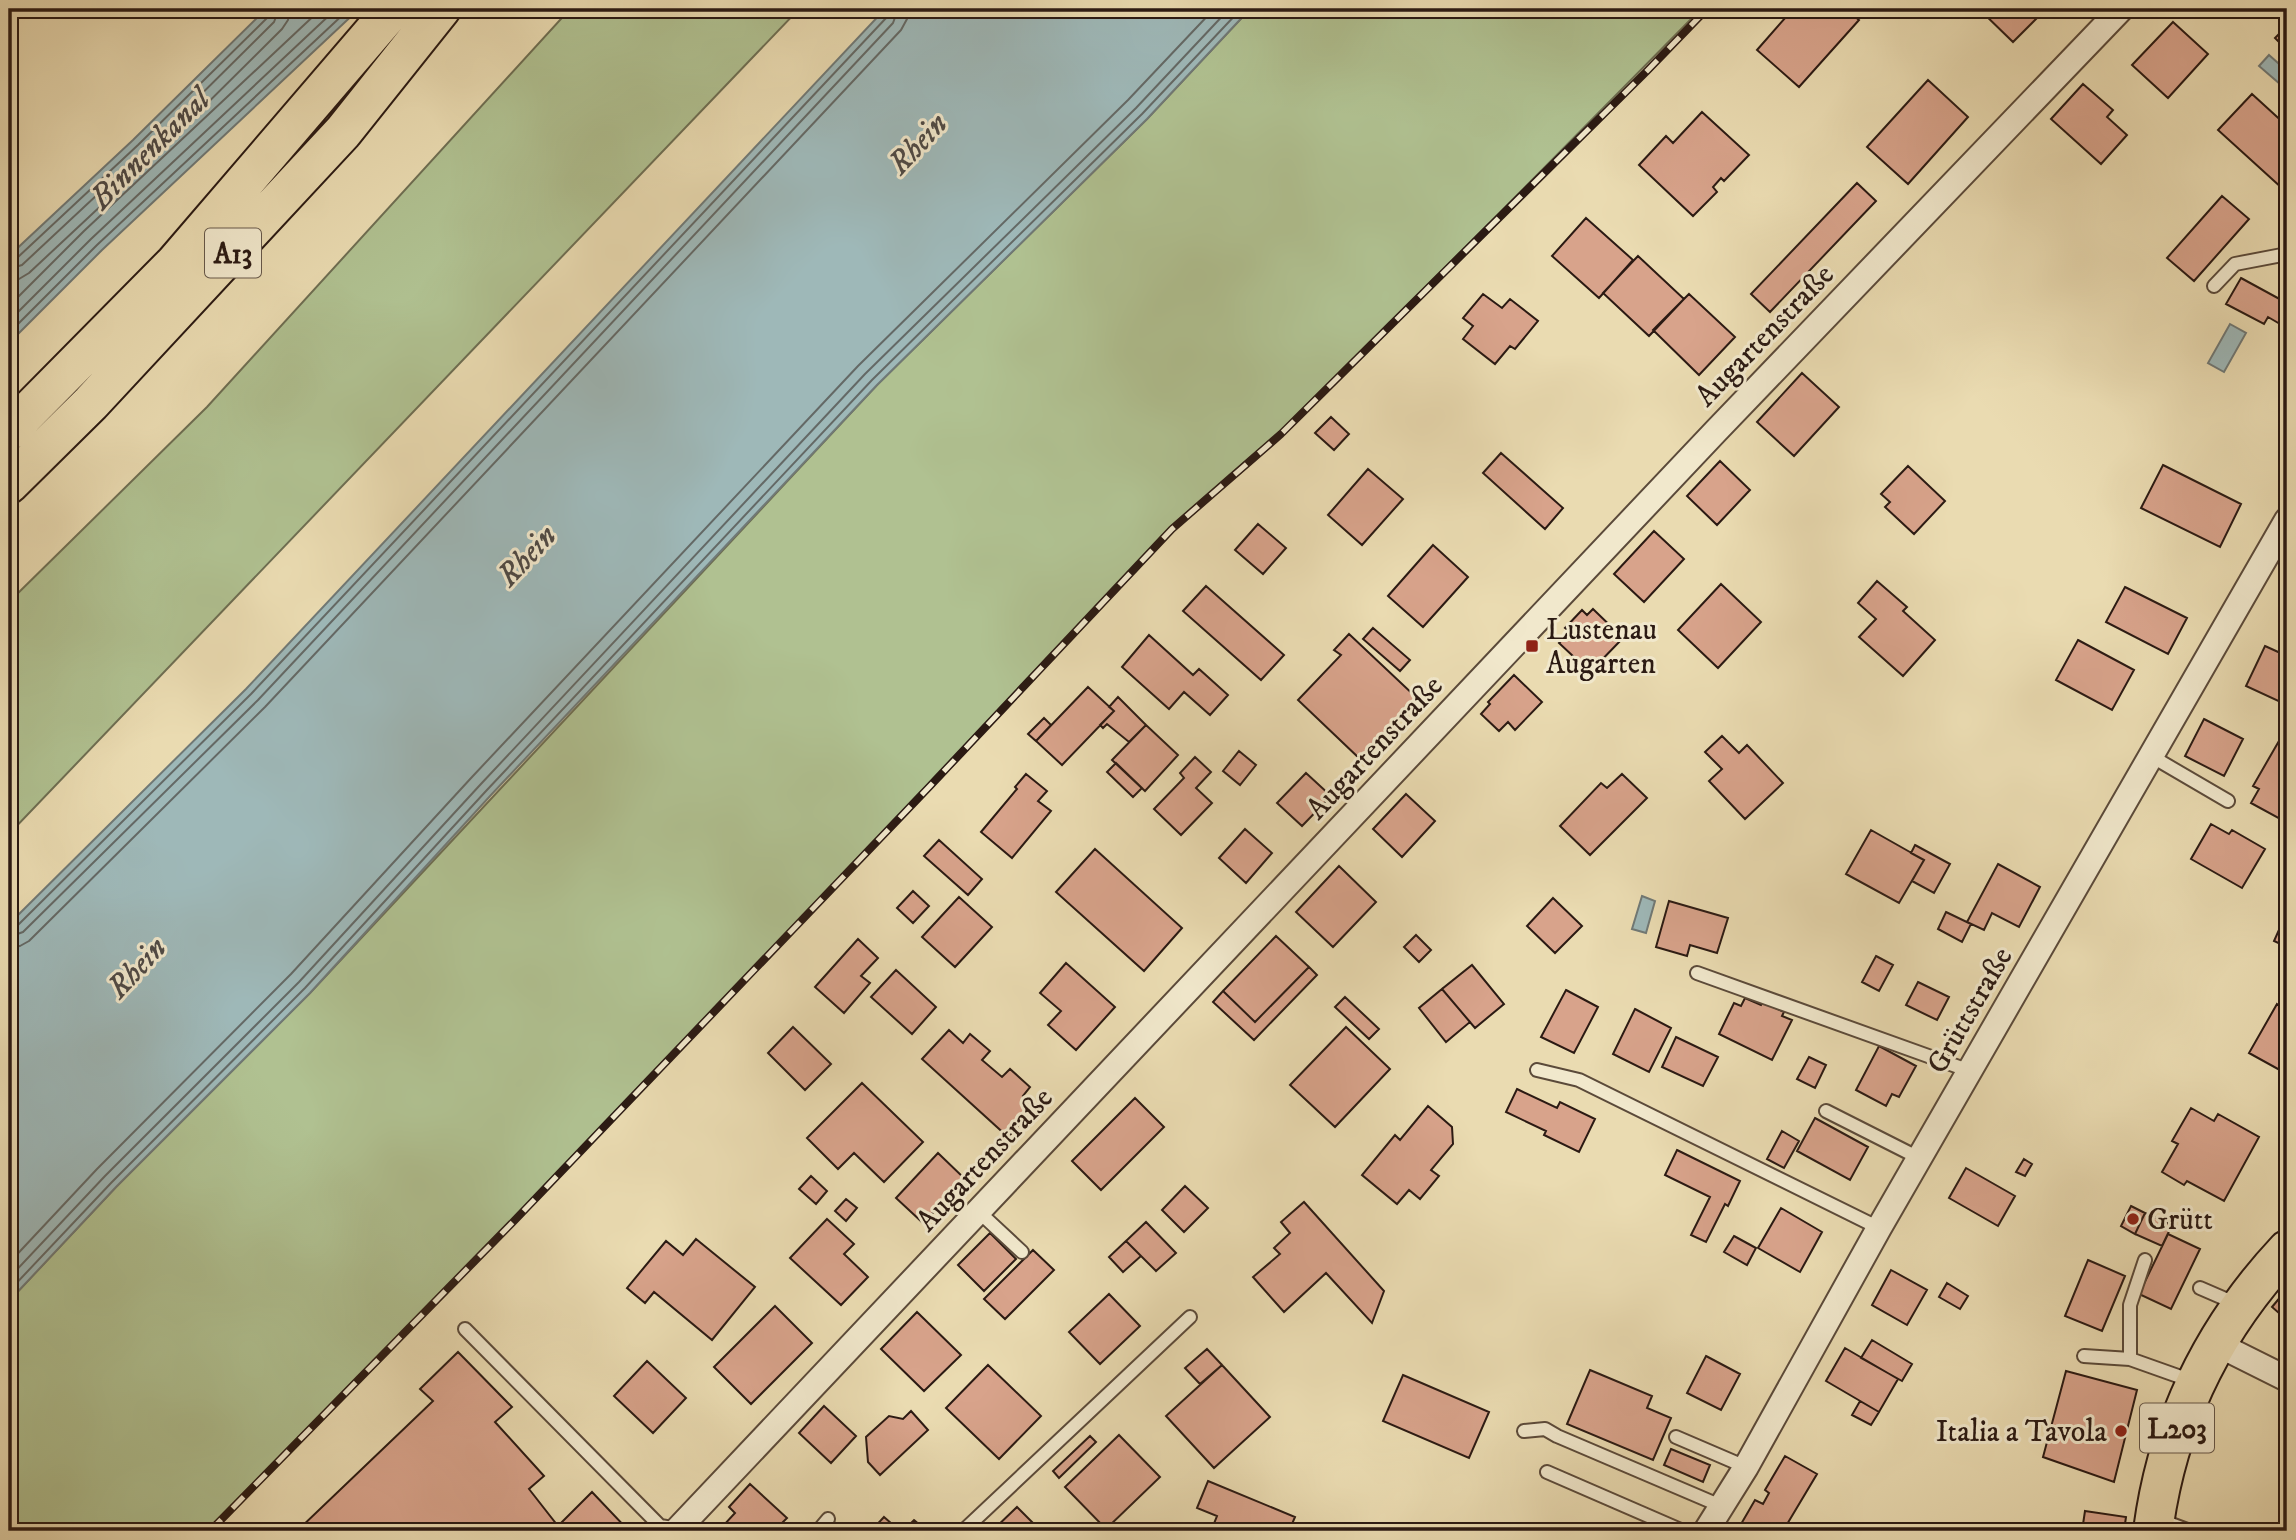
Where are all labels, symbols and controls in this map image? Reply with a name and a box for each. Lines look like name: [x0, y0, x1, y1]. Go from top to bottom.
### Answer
water label: Binnenkanal: [81, 78, 222, 219]
water label: Rhein: [879, 105, 957, 184]
road number: A13: [205, 229, 261, 278]
street label: Augartenstraße: [1688, 257, 1842, 415]
water label: Rhein: [488, 517, 566, 596]
place label: Lustenau Augarten: [1546, 612, 1657, 683]
marker: Lustenau Augarten: [1524, 638, 1540, 654]
street label: Augartenstraße: [1299, 668, 1451, 828]
water label: Rhein: [98, 929, 176, 1008]
street label: Grüttstraße: [1919, 941, 2021, 1081]
street label: Augartenstraße: [909, 1080, 1061, 1240]
place label: Grütt: [2147, 1202, 2213, 1239]
marker: Grütt: [2125, 1211, 2141, 1227]
road number: L203: [2140, 1404, 2214, 1452]
place label: Italia a Tavola: [1936, 1414, 2107, 1451]
marker: Italia a Tavola: [2113, 1423, 2129, 1439]

